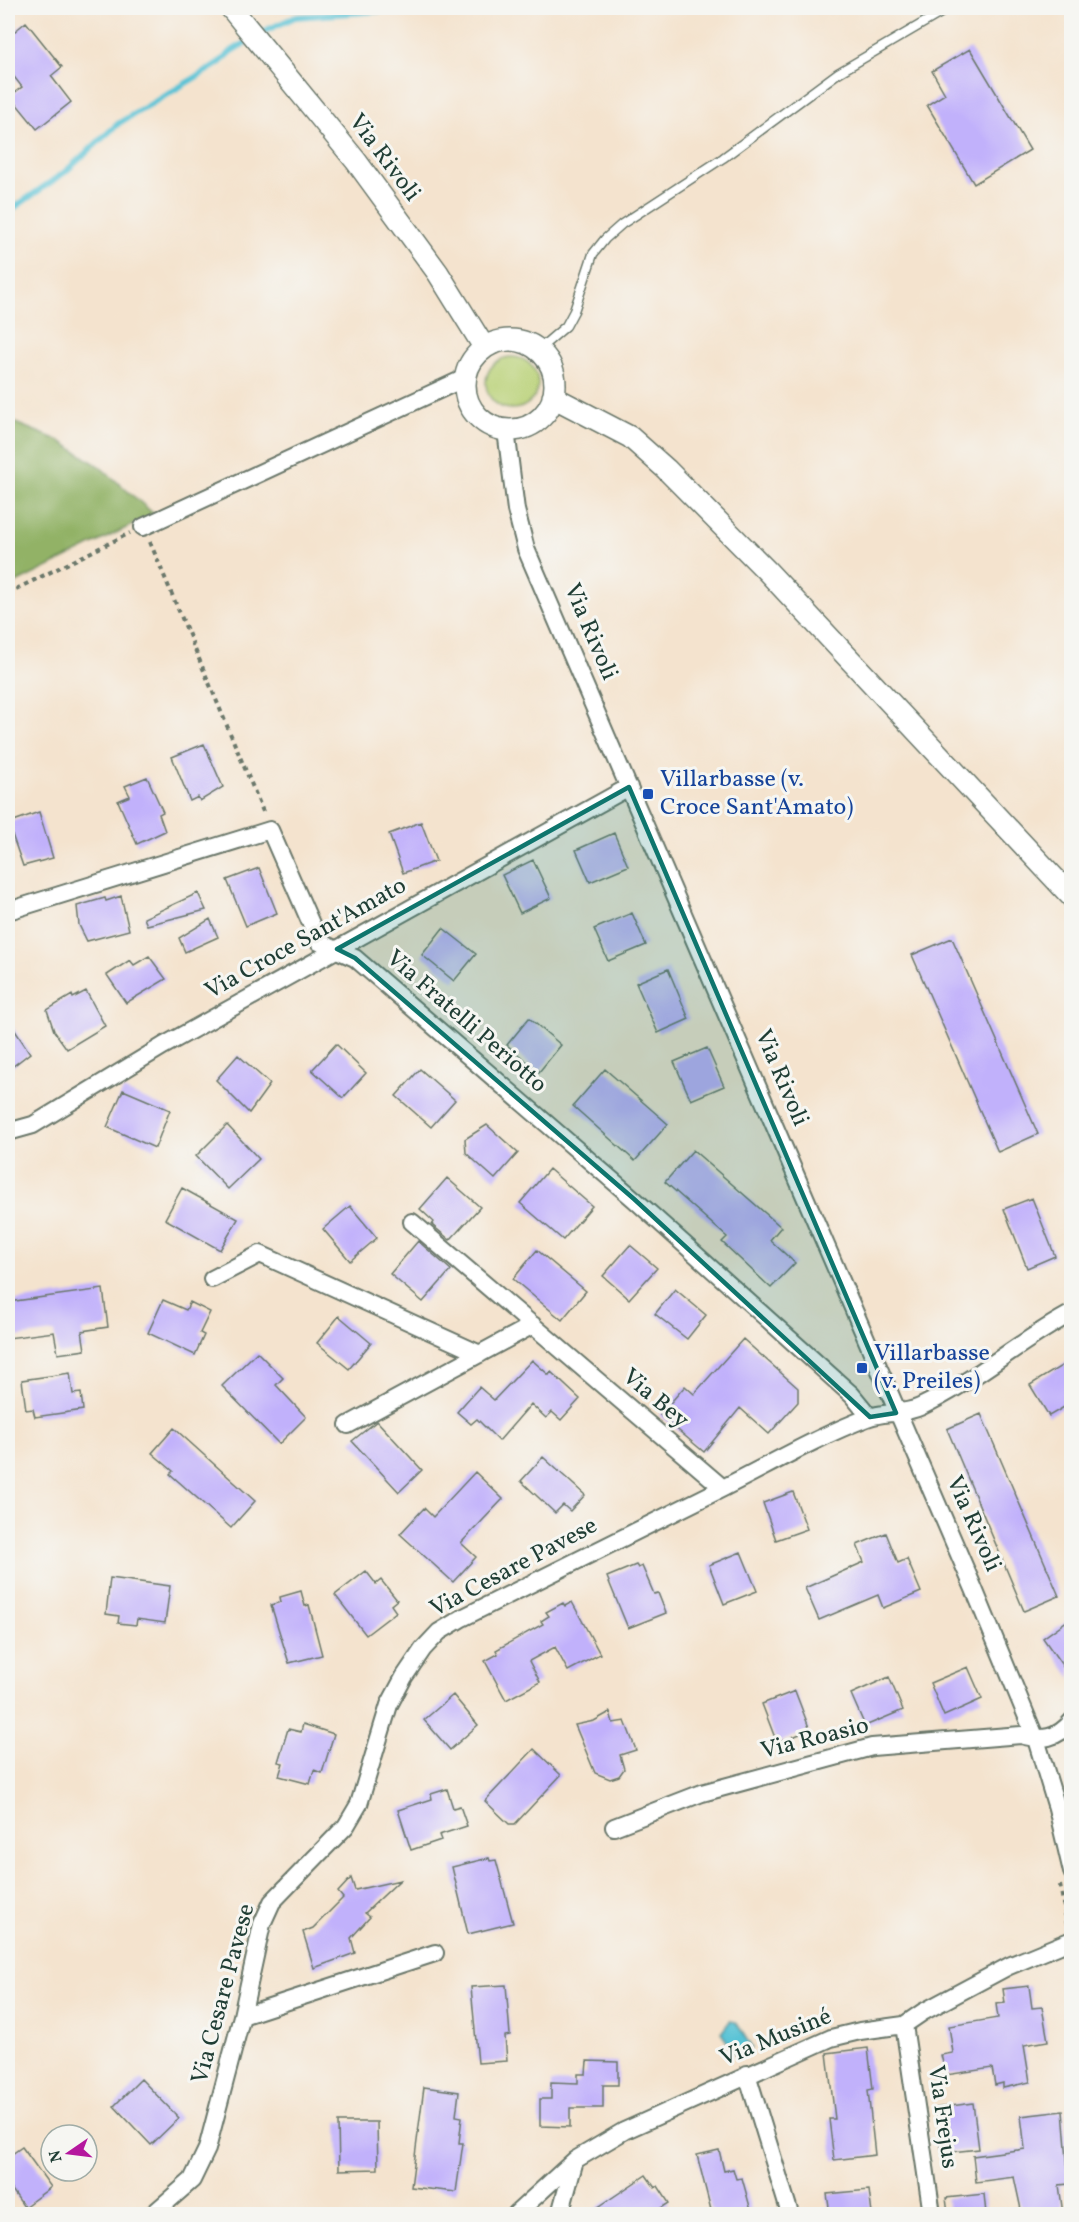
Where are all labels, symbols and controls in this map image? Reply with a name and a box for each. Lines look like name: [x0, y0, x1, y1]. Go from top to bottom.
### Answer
street label: Via Rivoli: [340, 107, 428, 209]
street label: Via Rivoli: [554, 578, 626, 686]
place label: Villarbasse (v. Croce Sant'Amato): [660, 763, 853, 825]
marker: Villarbasse (v. Croce Sant'Amato): [641, 787, 655, 801]
street label: Via Croce Sant'Amato: [199, 869, 413, 1009]
street label: Via Fratelli Periotto: [378, 942, 554, 1102]
street label: Via Rivoli: [745, 1024, 817, 1132]
place label: Villarbasse (v. Preiles): [874, 1337, 990, 1399]
street label: Via Bey: [614, 1361, 696, 1437]
marker: Villarbasse (v. Preiles): [855, 1361, 869, 1375]
street label: Via Rivoli: [937, 1470, 1009, 1578]
street label: Via Cesare Pavese: [424, 1509, 604, 1627]
street label: Via Roasio: [757, 1709, 873, 1769]
street label: Via Cesare Pavese: [184, 1900, 264, 2088]
street label: Via Musiné: [715, 2000, 837, 2076]
street label: Via Frejus: [918, 2063, 966, 2171]
north arrow: [39, 2123, 99, 2183]
text: N: [44, 2147, 68, 2164]

